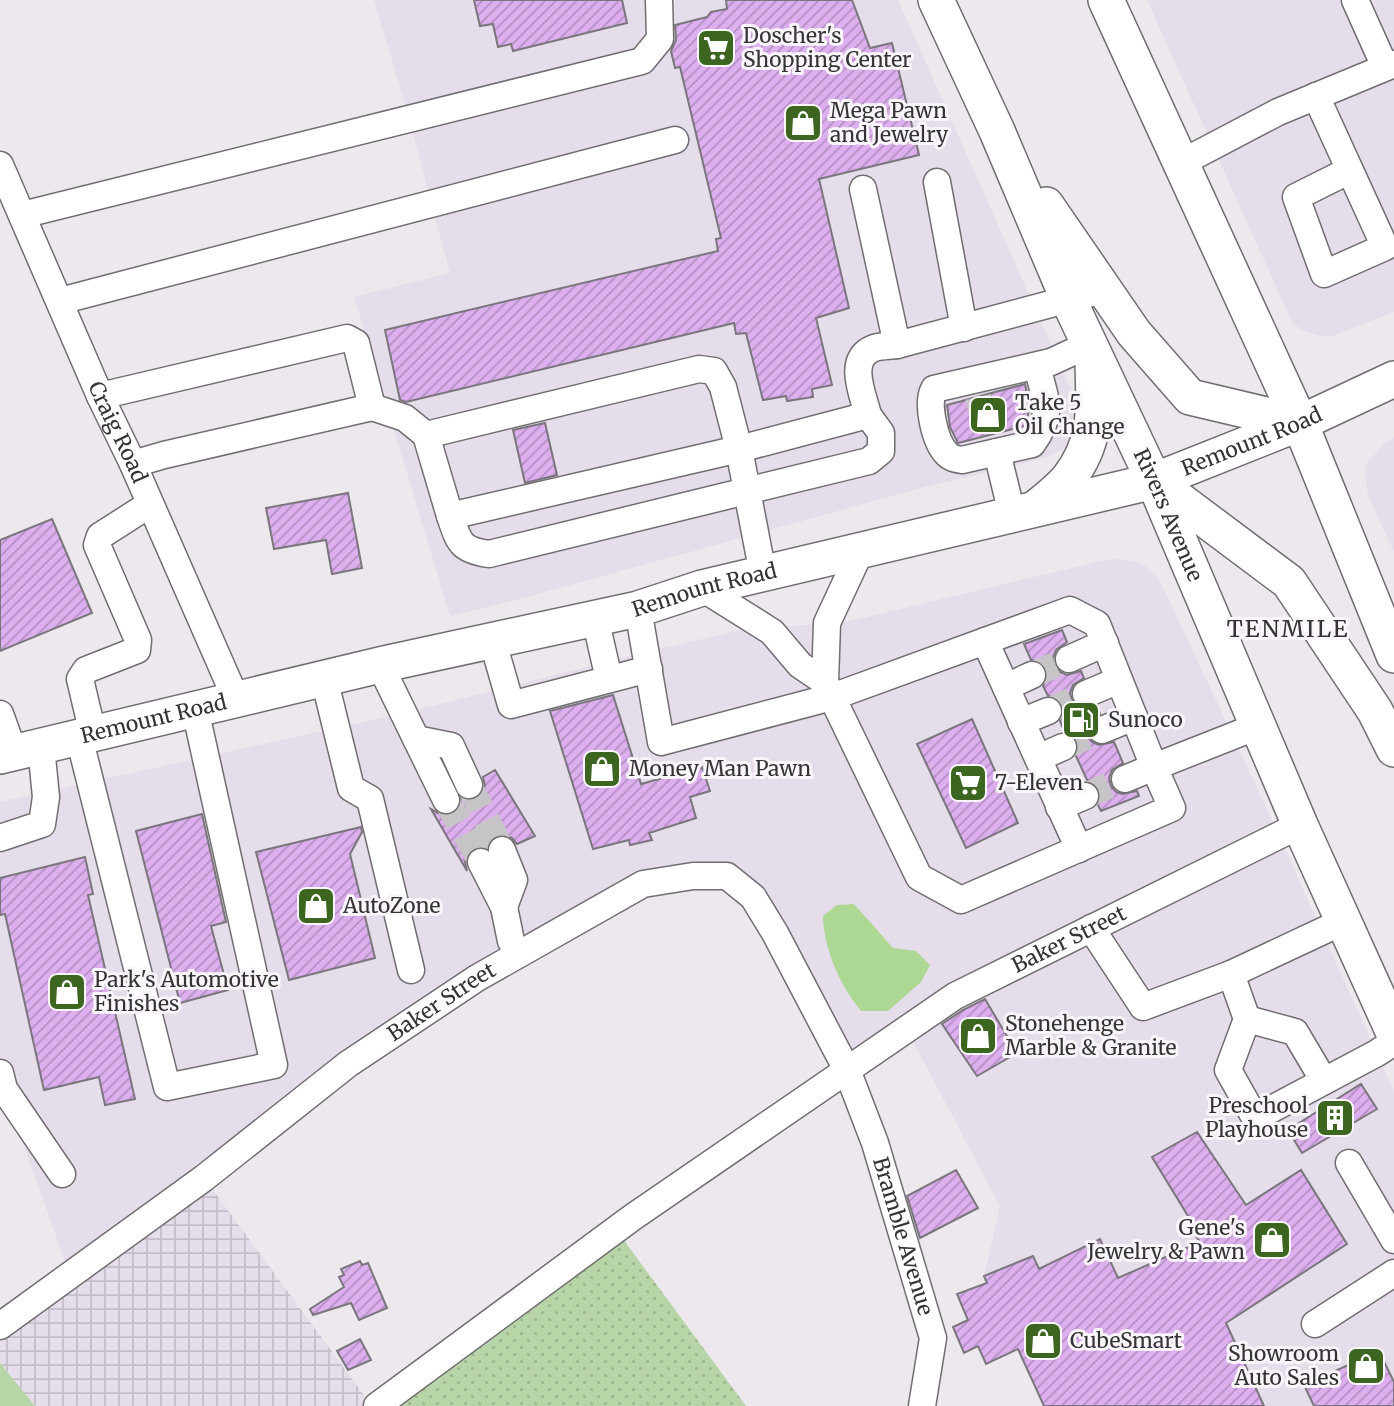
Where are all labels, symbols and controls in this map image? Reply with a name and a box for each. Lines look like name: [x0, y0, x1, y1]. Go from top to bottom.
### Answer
place label: Doscher's Shopping Center: [743, 22, 912, 73]
supermarket icon: Doscher's Shopping Center: [695, 27, 737, 69]
place label: Mega Pawn and Jewelry: [830, 97, 949, 148]
shop icon: Mega Pawn and Jewelry: [782, 102, 824, 144]
street label: Craig Road: [82, 377, 154, 487]
place label: Take 5 Oil Change: [1015, 389, 1125, 440]
shop icon: Take 5 Oil Change: [967, 394, 1009, 436]
street label: Remount Road: [1177, 400, 1327, 482]
street label: Rivers Avenue: [1128, 444, 1209, 585]
street label: Remount Road: [628, 557, 780, 623]
district label: TENMILE: [1227, 614, 1349, 643]
street label: Remount Road: [78, 688, 230, 749]
fuel station icon: Sunoco: [1060, 699, 1102, 741]
place label: Sunoco: [1108, 706, 1183, 733]
shop icon: Money Man Pawn: [581, 748, 623, 790]
place label: Money Man Pawn: [629, 755, 811, 782]
supermarket icon: 7-Eleven: [947, 762, 989, 804]
place label: 7-Eleven: [995, 769, 1083, 796]
shop icon: AutoZone: [295, 885, 337, 927]
place label: AutoZone: [342, 892, 441, 919]
street label: Baker Street: [1007, 899, 1130, 979]
street label: Baker Street: [382, 956, 500, 1047]
place label: Park's Automotive Finishes: [94, 966, 279, 1017]
shop icon: Park's Automotive Finishes: [46, 971, 88, 1013]
place label: Stonehenge Marble & Granite: [1005, 1010, 1176, 1061]
shop icon: Stonehenge Marble & Granite: [957, 1015, 999, 1057]
place label: Preschool Playhouse: [1205, 1092, 1308, 1143]
building icon: Preschool Playhouse: [1314, 1097, 1356, 1139]
street label: Bramble Avenue: [867, 1154, 940, 1318]
place label: Gene's Jewelry & Pawn: [1086, 1214, 1245, 1265]
shop icon: Gene's Jewelry & Pawn: [1251, 1219, 1293, 1261]
shop icon: CubeSmart: [1022, 1320, 1064, 1362]
place label: CubeSmart: [1070, 1327, 1182, 1354]
place label: Showroom Auto Sales: [1228, 1340, 1339, 1391]
shop icon: Showroom Auto Sales: [1345, 1345, 1387, 1387]

